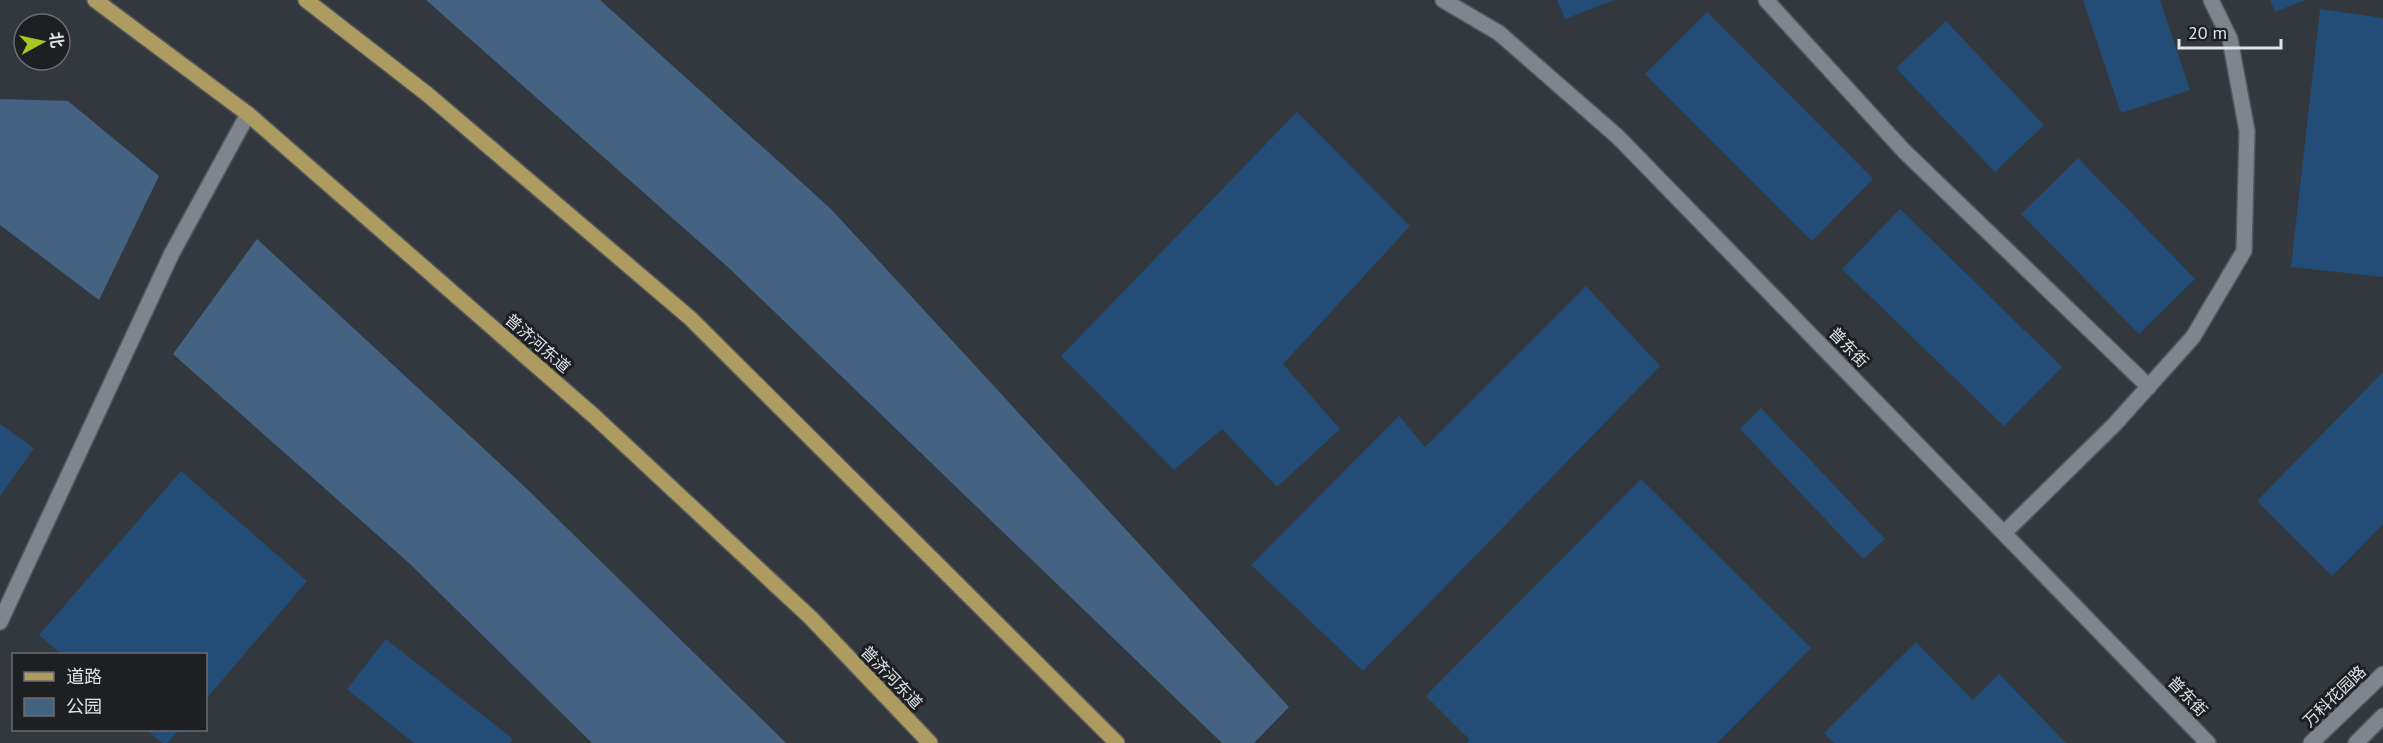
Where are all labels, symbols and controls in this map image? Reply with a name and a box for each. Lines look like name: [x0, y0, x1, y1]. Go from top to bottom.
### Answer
north arrow: [12, 12, 72, 72]
scale bar: [2179, 12, 2281, 50]
text: 20 m: [2188, 21, 2227, 44]
text: 北: [46, 31, 68, 49]
street label: 普济河东道: [501, 309, 575, 377]
street label: 普东街: [1825, 323, 1873, 371]
street label: 普济河东道: [857, 641, 927, 713]
legend: [12, 653, 207, 731]
street label: 万科花园路: [2298, 661, 2370, 731]
text: 道路: [66, 665, 102, 688]
street label: 普东街: [2164, 672, 2212, 720]
text: 公园: [66, 695, 102, 718]

